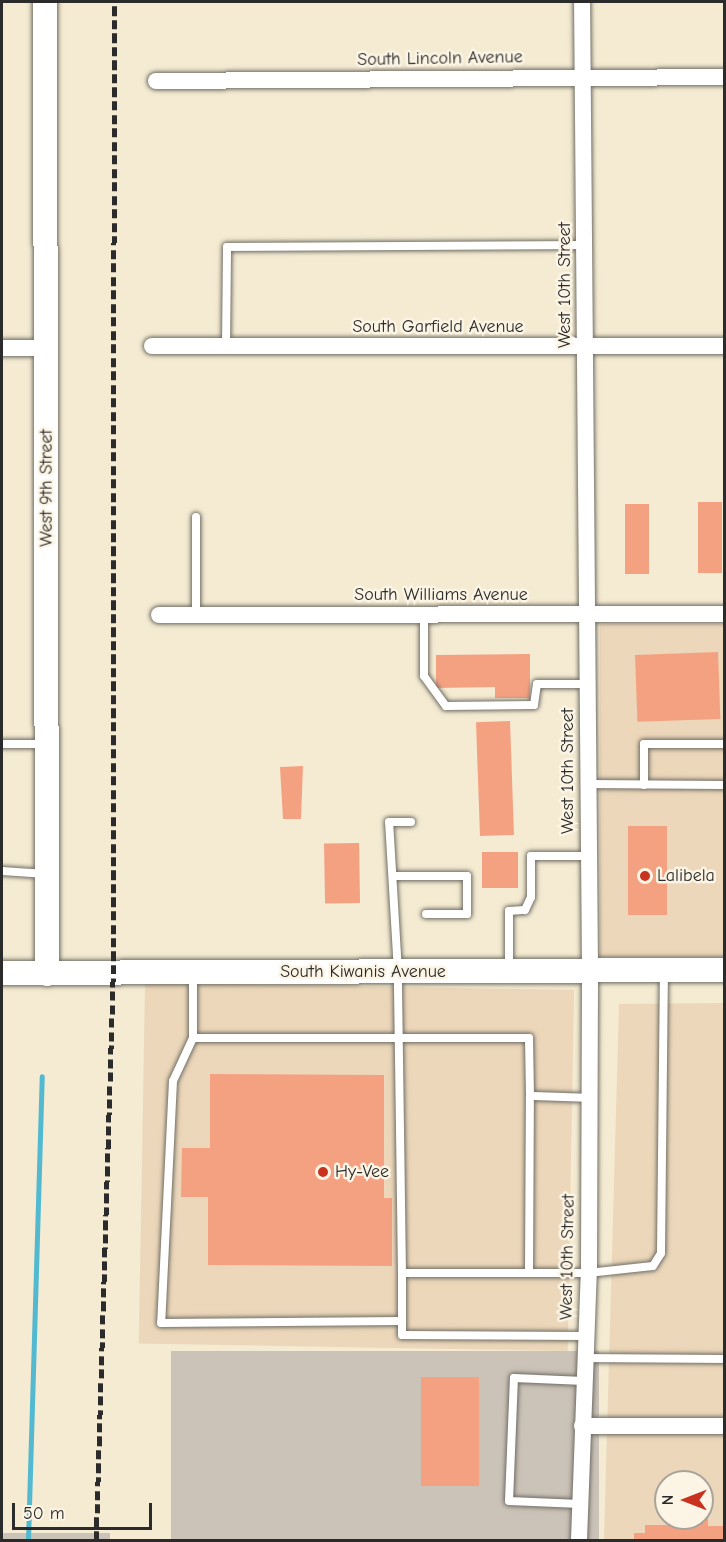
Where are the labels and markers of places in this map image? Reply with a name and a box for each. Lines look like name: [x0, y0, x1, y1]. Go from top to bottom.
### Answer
place label: Lalibela: [657, 865, 715, 887]
marker: Lalibela: [638, 869, 652, 883]
place label: Hy-Vee: [335, 1161, 389, 1183]
marker: Hy-Vee: [316, 1165, 330, 1179]

